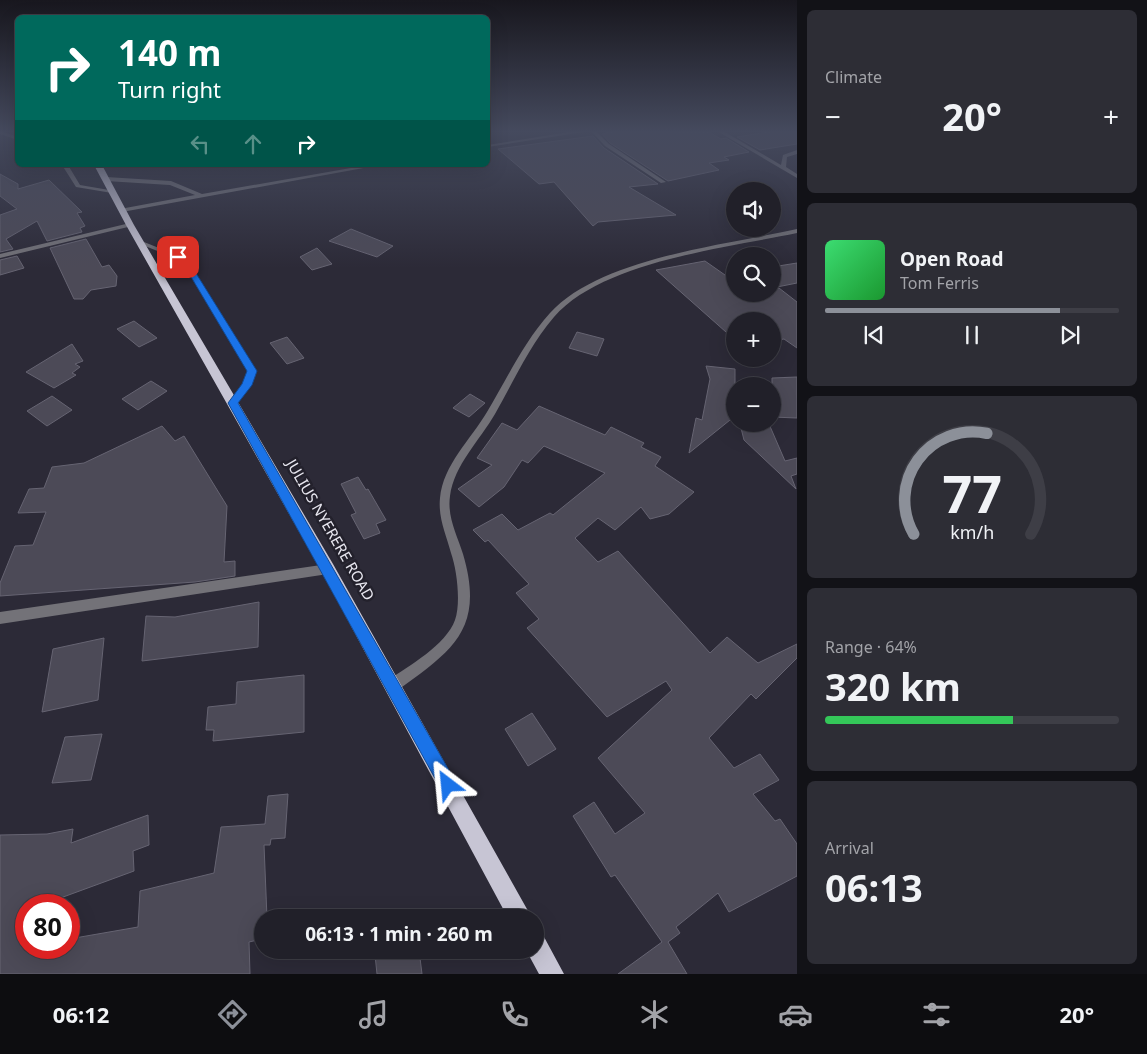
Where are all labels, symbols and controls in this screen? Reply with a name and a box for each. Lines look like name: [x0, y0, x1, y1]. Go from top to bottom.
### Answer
text: 140 m: [118, 29, 221, 76]
icon: right: [35, 35, 100, 100]
text: Climate: [825, 66, 882, 88]
text: Turn right: [118, 74, 221, 104]
text: 20°: [942, 90, 1002, 142]
text: −: [825, 97, 841, 135]
text: +: [1103, 97, 1119, 135]
icon: left: [186, 130, 214, 158]
icon: ahead: [239, 130, 267, 158]
icon: right: [292, 130, 320, 158]
map controls: [726, 182, 781, 432]
button: sound: [726, 182, 781, 237]
pin: [157, 236, 199, 278]
icon: arrive: [164, 243, 192, 271]
text: Open Road: [900, 246, 1003, 272]
button: search: [726, 247, 781, 302]
text: Tom Ferris: [900, 272, 979, 294]
button: +: [726, 312, 781, 367]
icon: previous: [860, 321, 888, 349]
icon: pause: [958, 321, 986, 349]
icon: next: [1056, 321, 1084, 349]
button: −: [726, 377, 781, 432]
street label: JULIUS NYERERE ROAD: [281, 454, 380, 604]
text: 77: [942, 457, 1002, 528]
text: km/h: [950, 520, 994, 544]
text: Range · 64%: [825, 636, 917, 658]
text: 320 km: [825, 660, 961, 712]
position arrow: [421, 758, 473, 810]
text: Arrival: [825, 837, 874, 859]
text: 06:13: [825, 861, 923, 913]
speed limit sign: 80: [15, 894, 80, 959]
text: 06:13 · 1 min · 260 m: [305, 921, 493, 947]
icon: directions: [215, 997, 250, 1032]
icon: music: [356, 997, 391, 1032]
icon: phone: [497, 997, 532, 1032]
icon: climate: [637, 997, 672, 1032]
icon: car: [778, 997, 813, 1032]
icon: filters: [919, 997, 954, 1032]
text: 06:12: [53, 999, 109, 1029]
text: 20°: [1060, 999, 1094, 1029]

